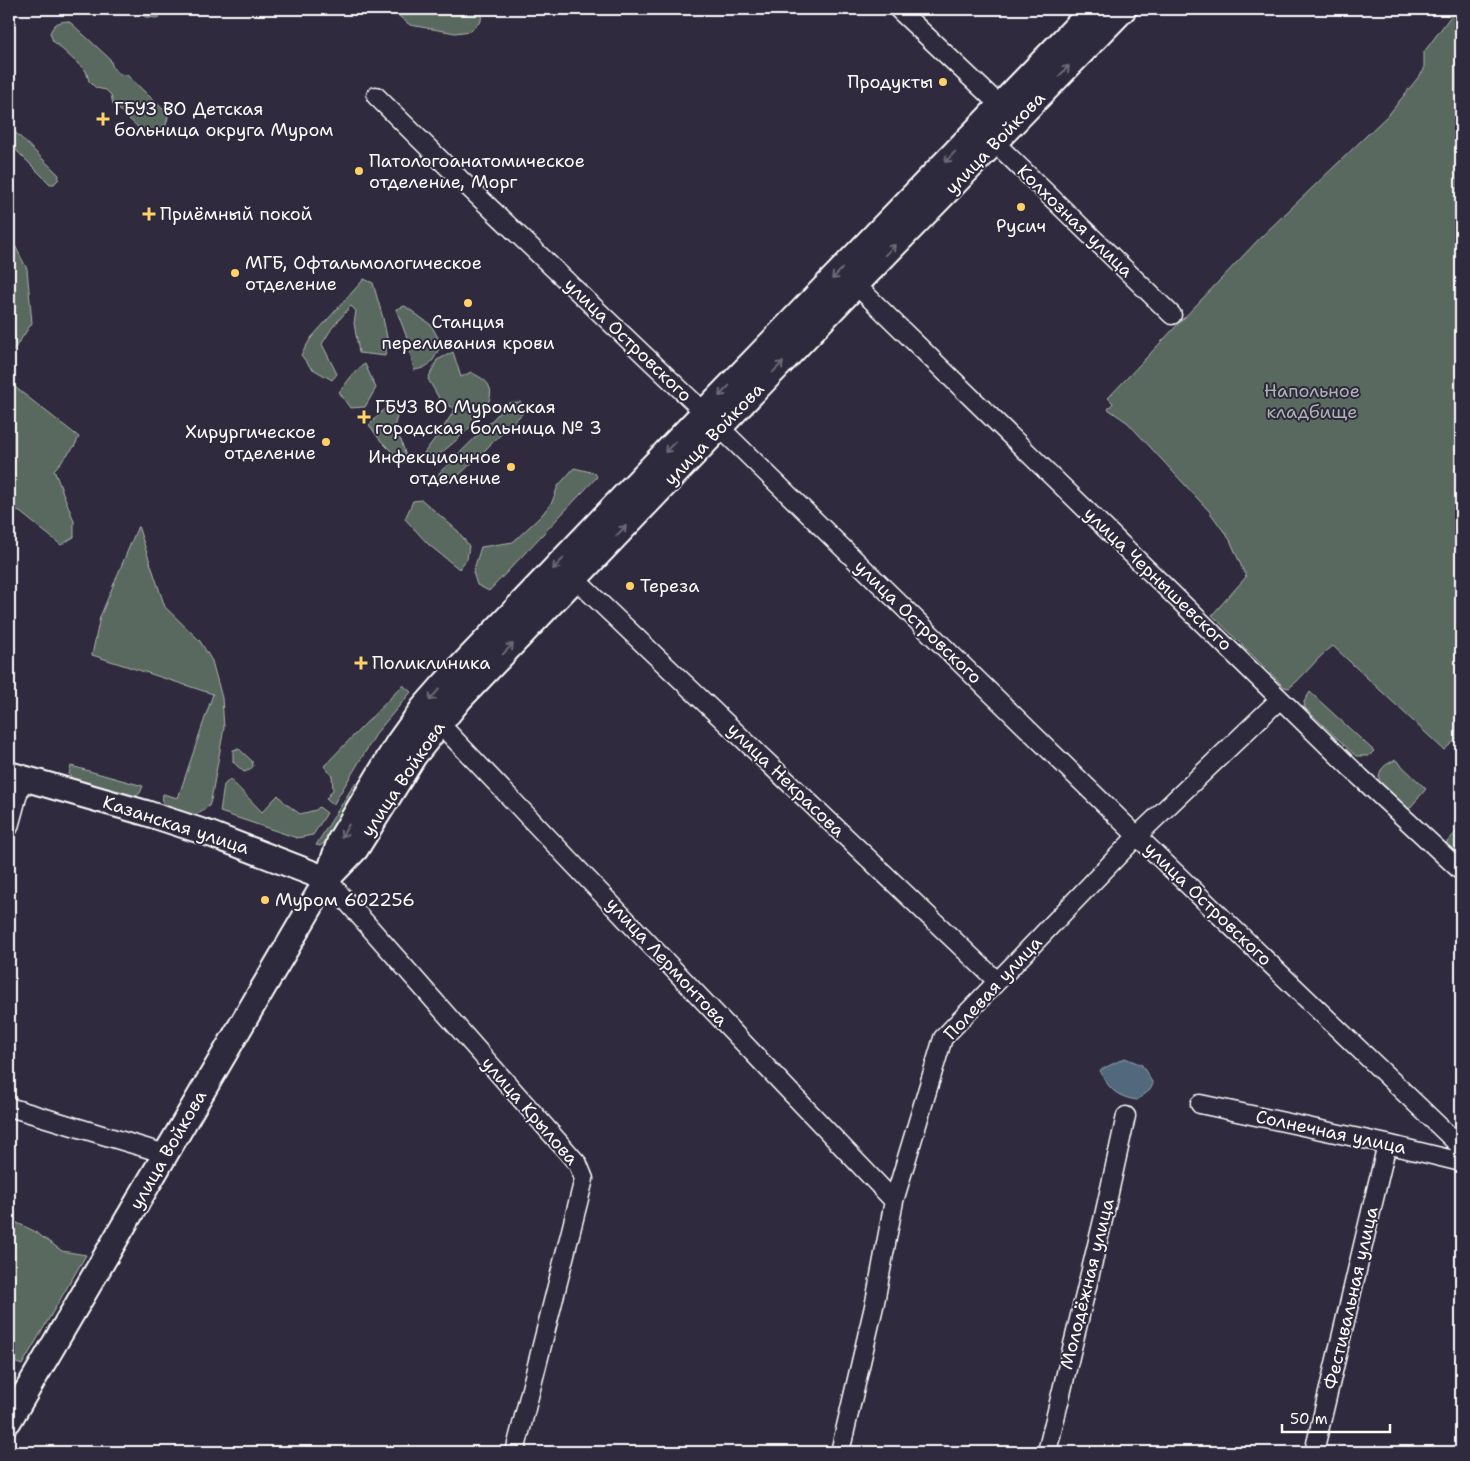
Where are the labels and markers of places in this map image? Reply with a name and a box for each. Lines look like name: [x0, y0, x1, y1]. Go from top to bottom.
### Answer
place label: Продукты: [847, 70, 933, 94]
marker: Продукты: [937, 76, 949, 88]
place label: ГБУЗ ВО Детская больница округа Муром: [114, 97, 333, 142]
marker: ГБУЗ ВО Детская больница округа Муром: [96, 112, 110, 126]
place label: Патологоанатомическое отделение, Морг: [369, 149, 585, 194]
marker: Патологоанатомическое отделение, Морг: [353, 165, 365, 177]
marker: Русич: [1015, 201, 1027, 213]
place label: Приёмный покой: [160, 202, 313, 226]
marker: Приёмный покой: [142, 207, 156, 221]
place label: Русич: [996, 214, 1046, 238]
place label: МГБ, Офтальмологическое отделение: [245, 251, 482, 296]
marker: МГБ, Офтальмологическое отделение: [229, 267, 241, 279]
marker: Станция переливания крови: [462, 297, 474, 309]
place label: Станция переливания крови: [381, 310, 555, 355]
place label: ГБУЗ ВО Муромская городская больница № 3: [375, 395, 602, 440]
marker: ГБУЗ ВО Муромская городская больница № 3: [357, 410, 371, 424]
place label: Хирургическое отделение: [185, 420, 316, 465]
marker: Хирургическое отделение: [320, 436, 332, 448]
place label: Инфекционное отделение: [368, 445, 501, 490]
marker: Инфекционное отделение: [505, 461, 517, 473]
place label: Тереза: [640, 574, 699, 598]
marker: Тереза: [624, 580, 636, 592]
place label: Поликлиника: [372, 651, 490, 675]
marker: Поликлиника: [354, 656, 368, 670]
place label: Муром 602256: [275, 888, 415, 912]
marker: Муром 602256: [259, 894, 271, 906]

